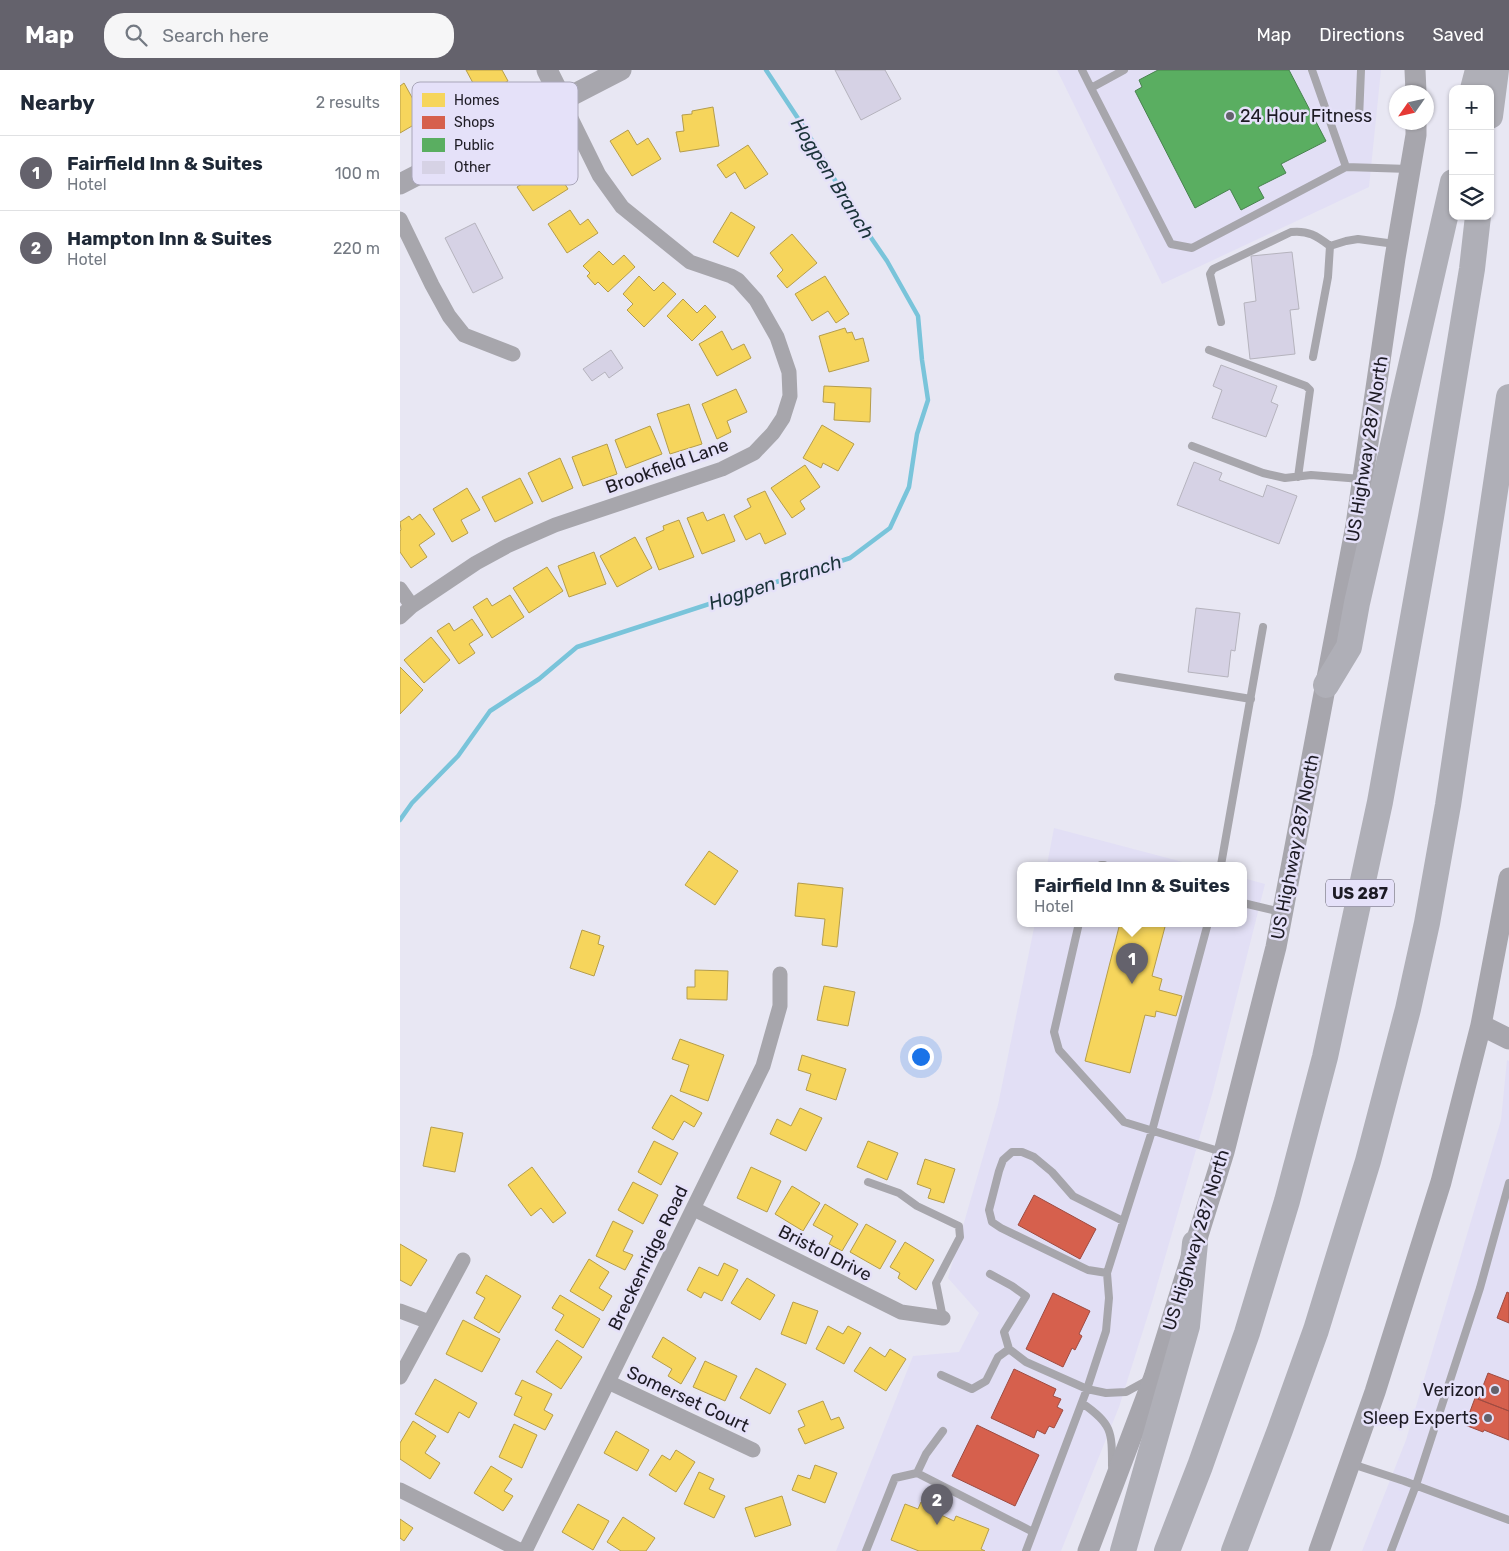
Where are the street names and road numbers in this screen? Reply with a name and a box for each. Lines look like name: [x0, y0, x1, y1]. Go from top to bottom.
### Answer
street label: US Highway 287 North: [1341, 354, 1393, 544]
street label: Brookfield Lane: [603, 434, 731, 498]
street label: US Highway 287 North: [1266, 753, 1324, 941]
road number: US 287: [1326, 880, 1394, 906]
street label: US Highway 287 North: [1158, 1147, 1234, 1333]
street label: Breckenridge Road: [603, 1182, 693, 1334]
street label: Bristol Drive: [775, 1220, 875, 1286]
street label: Somerset Court: [623, 1361, 753, 1437]

